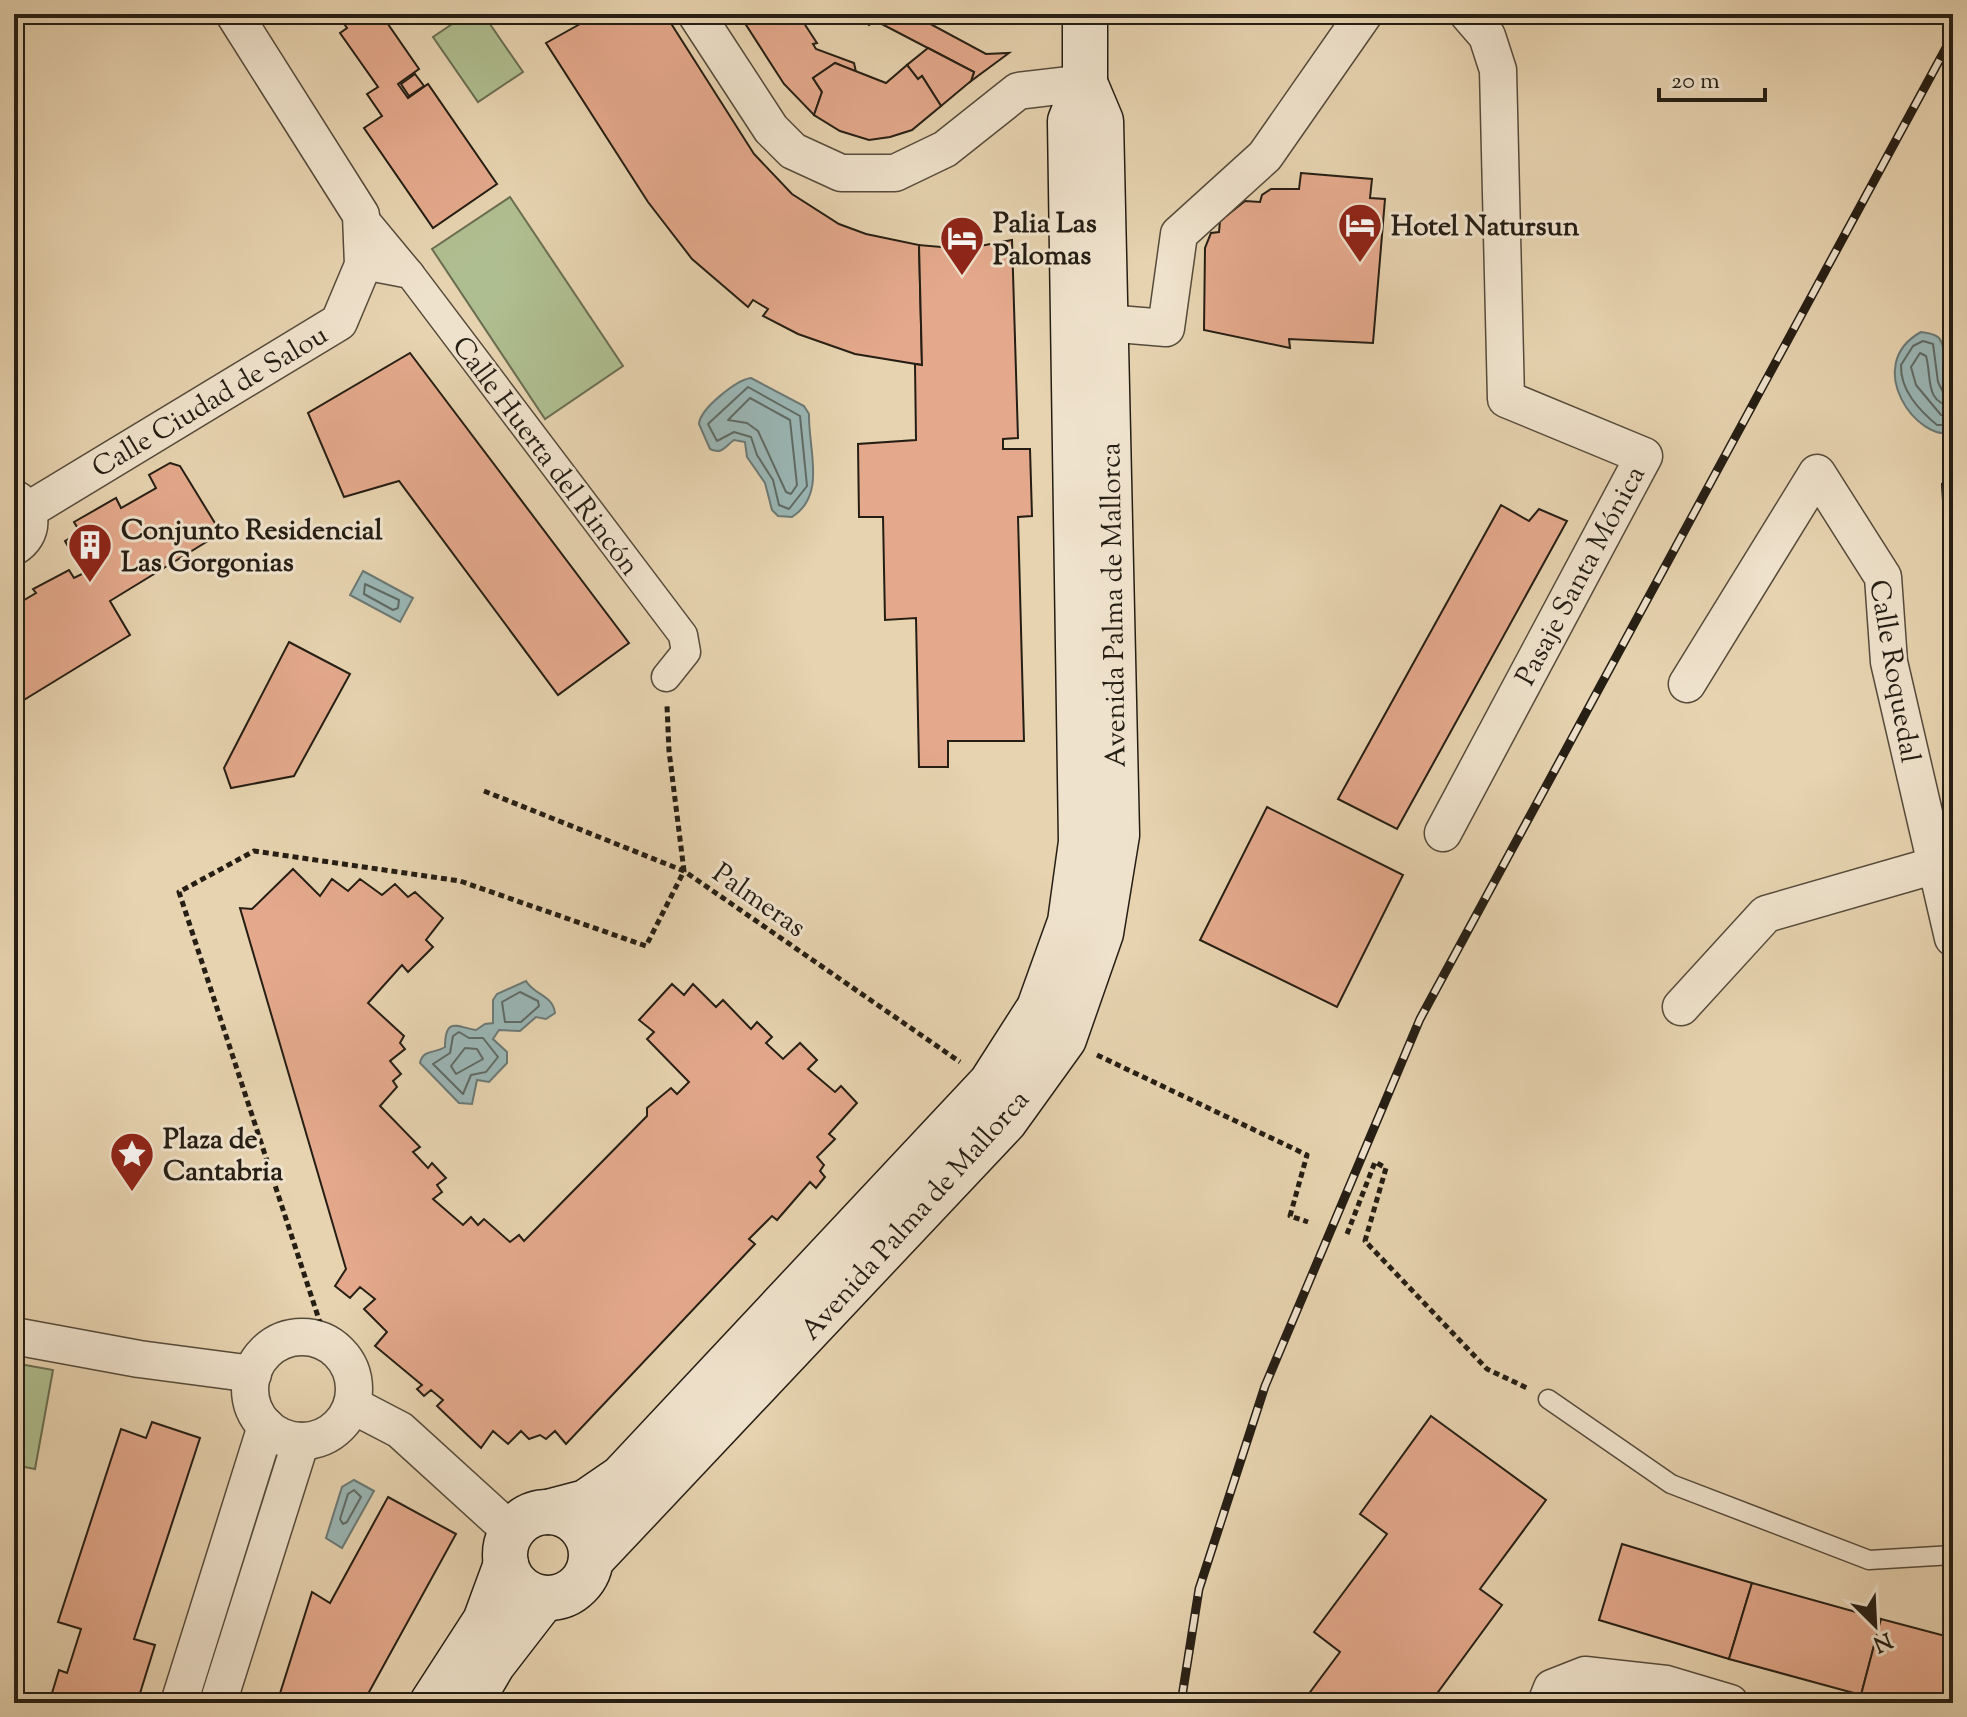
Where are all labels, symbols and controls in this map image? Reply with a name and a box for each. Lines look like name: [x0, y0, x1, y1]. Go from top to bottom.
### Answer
scale bar: [1659, 52, 1765, 102]
text: 20 m: [1671, 65, 1720, 99]
hotel icon: Hotel Natursun: [1336, 201, 1384, 264]
place label: Palia Las Palomas: [993, 205, 1097, 277]
place label: Hotel Natursun: [1391, 208, 1580, 248]
hotel icon: Palia Las Palomas: [938, 214, 986, 277]
street label: Calle Ciudad de Salou: [85, 316, 336, 489]
street label: Calle Huerta del Rincón: [441, 329, 648, 585]
street label: Avenida Palma de Mallorca: [1092, 442, 1138, 768]
street label: Pasaje Santa Mónica: [1507, 459, 1657, 693]
place label: Conjunto Residencial Las Gorgonias: [121, 512, 383, 584]
building icon: Conjunto Residencial Las Gorgonias: [66, 521, 114, 584]
street label: Calle Roquedal: [1857, 577, 1929, 766]
street label: Palmeras: [703, 855, 813, 948]
street label: Avenida Palma de Mallorca: [793, 1082, 1040, 1350]
place label: Plaza de Cantabria: [163, 1121, 283, 1193]
place icon: Plaza de Cantabria: [108, 1130, 156, 1193]
north arrow: [1835, 1585, 1915, 1665]
text: N: [1867, 1622, 1896, 1659]

